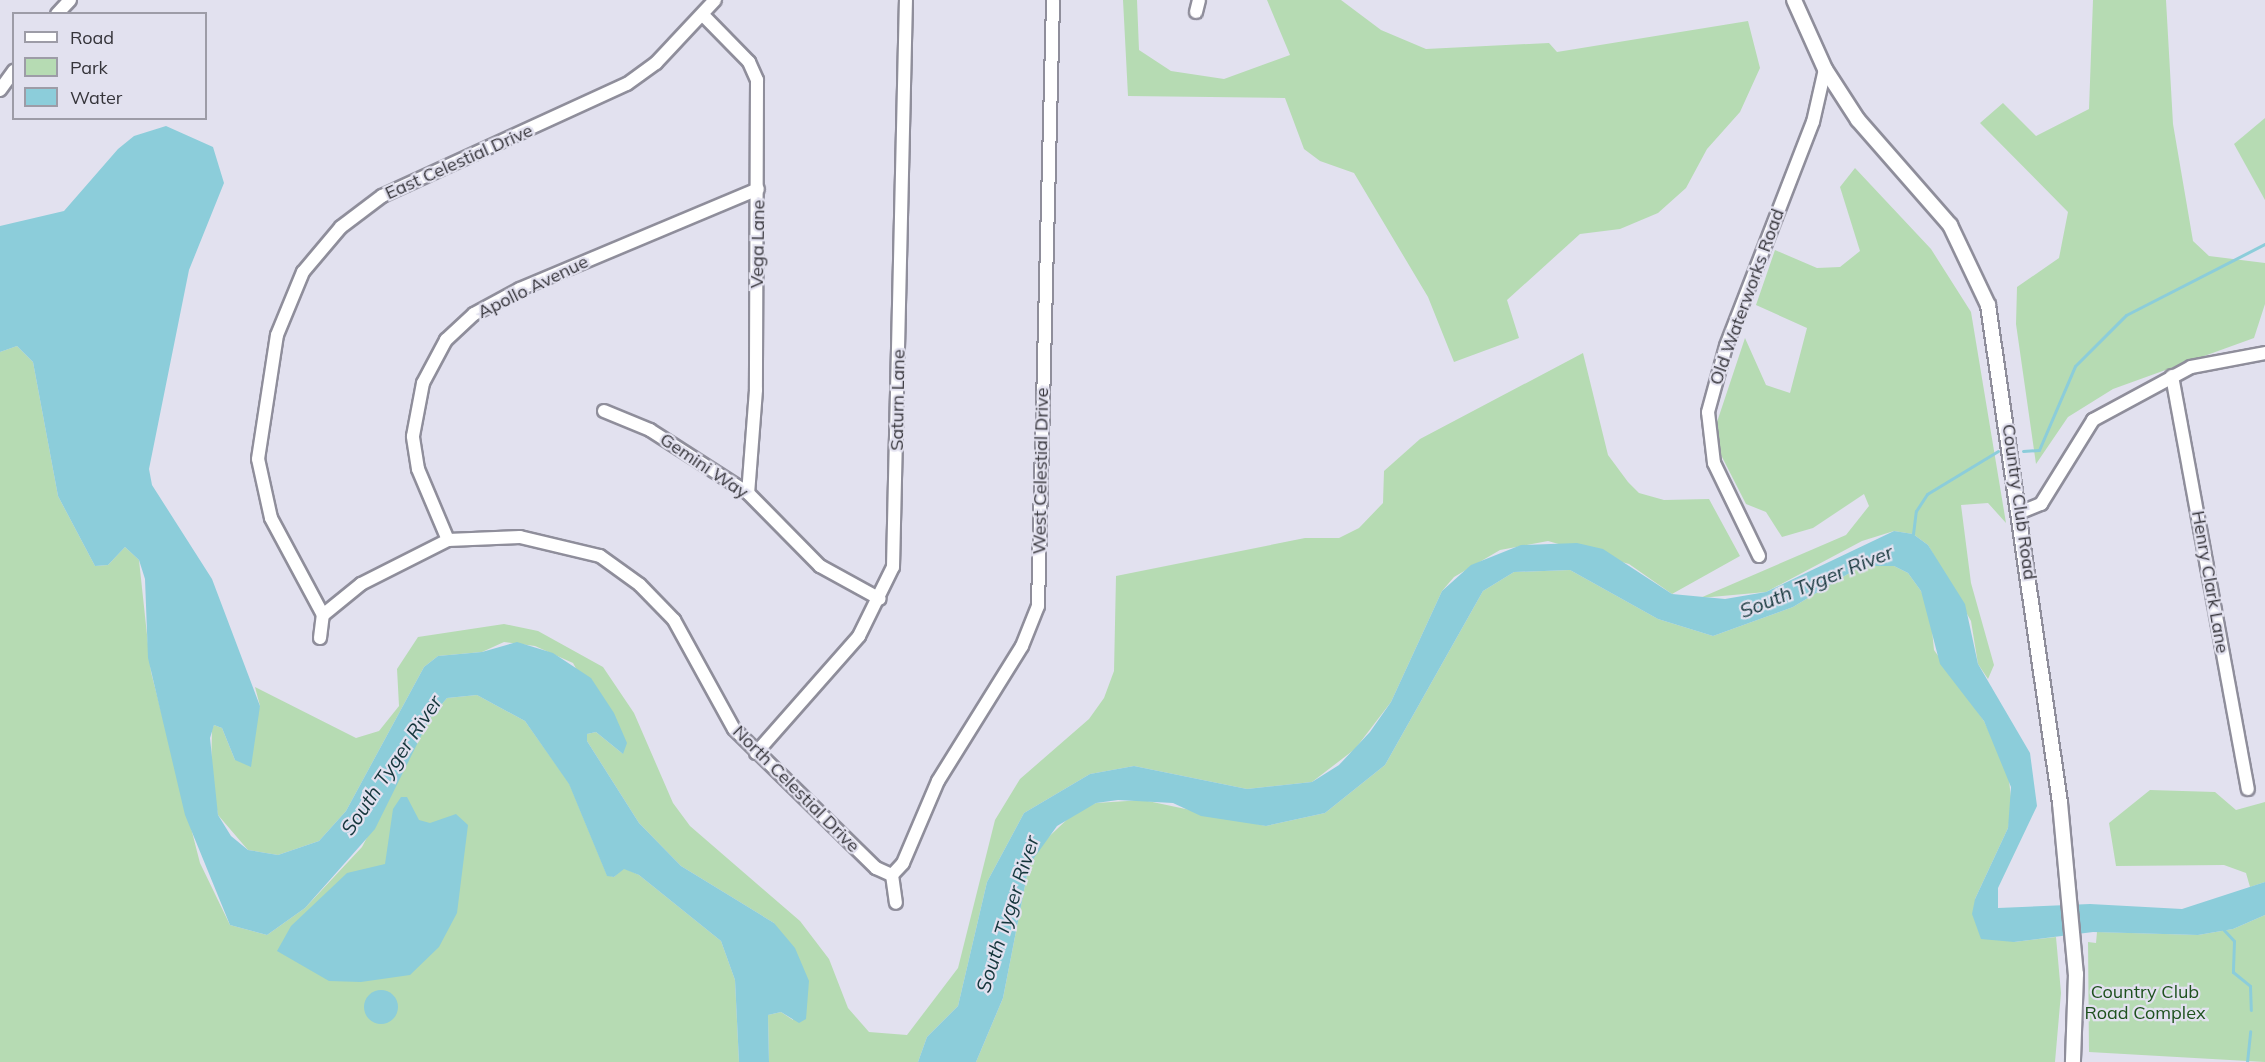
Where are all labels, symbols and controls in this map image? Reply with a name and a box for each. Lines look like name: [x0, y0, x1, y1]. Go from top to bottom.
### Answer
legend: [12, 12, 207, 120]
text: Road: [70, 26, 114, 49]
text: Park: [70, 56, 108, 79]
text: Water: [70, 86, 122, 109]
street label: East Celestial Drive: [382, 120, 536, 204]
street label: Vega Lane: [746, 200, 770, 288]
street label: Old Waterworks Road: [1705, 206, 1789, 388]
street label: Apollo Avenue: [474, 251, 592, 323]
street label: Saturn Lane: [886, 349, 910, 451]
street label: West Celestial Drive: [1029, 387, 1053, 555]
street label: Country Club Road: [1997, 423, 2041, 581]
street label: Gemini Way: [656, 429, 752, 503]
street label: Henry Clark Lane: [2187, 509, 2233, 655]
water label: South Tyger River: [1736, 539, 1896, 623]
water label: South Tyger River: [335, 691, 447, 839]
street label: North Celestial Drive: [728, 721, 864, 857]
water label: South Tyger River: [970, 833, 1044, 995]
park label: Country Club Road Complex: [2084, 982, 2206, 1024]

